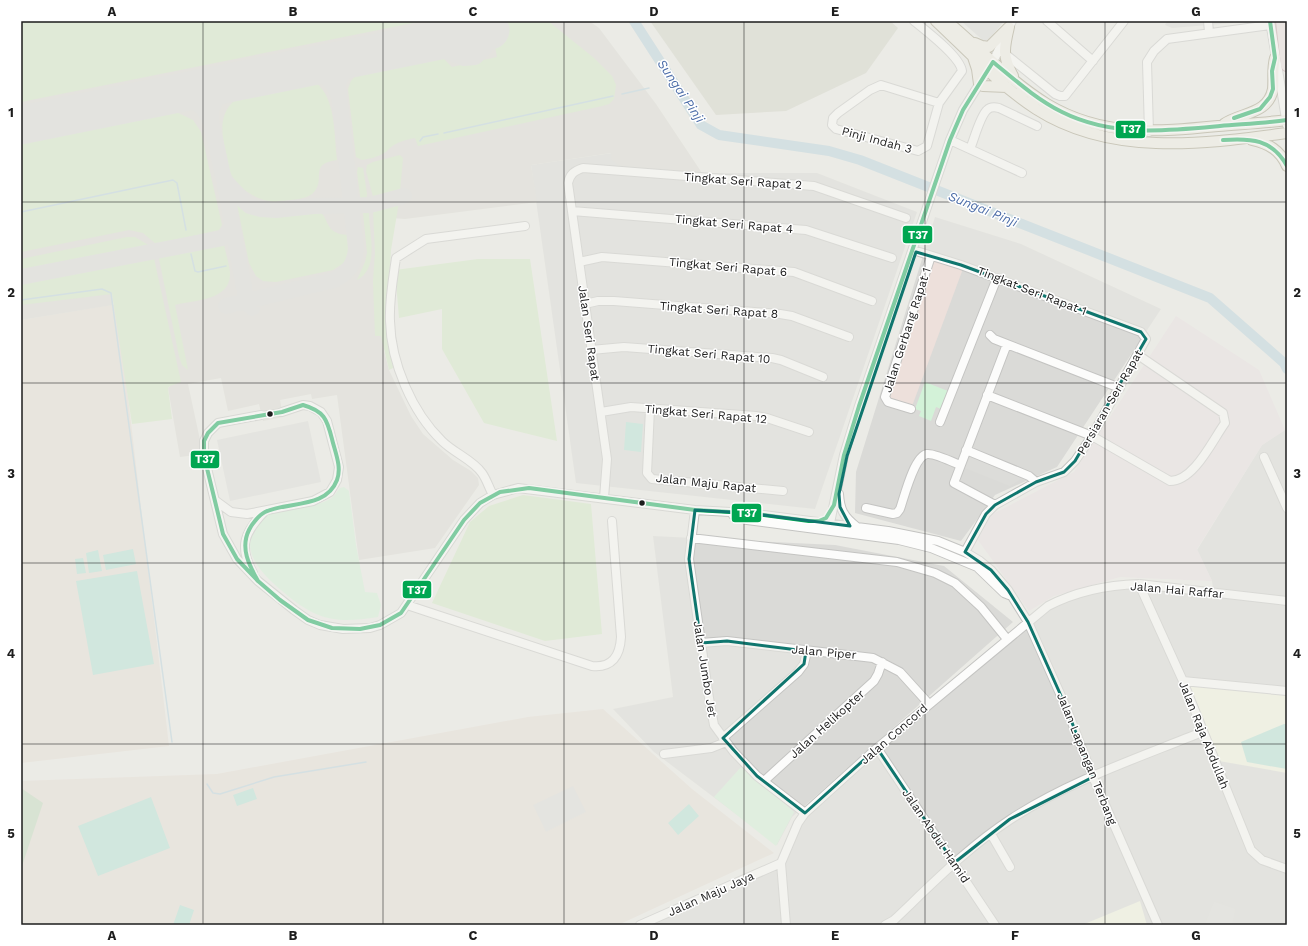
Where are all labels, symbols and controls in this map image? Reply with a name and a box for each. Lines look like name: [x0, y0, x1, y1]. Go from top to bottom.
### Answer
text: A: [108, 4, 117, 19]
text: B: [289, 4, 298, 19]
text: C: [469, 4, 478, 19]
text: D: [649, 4, 659, 19]
text: E: [831, 4, 839, 19]
text: F: [1011, 4, 1019, 19]
text: G: [1191, 4, 1201, 19]
water label: Sungai Pinji: [654, 56, 708, 126]
text: 1: [8, 105, 14, 120]
text: 1: [1294, 105, 1300, 120]
line badge: T37: [1115, 120, 1146, 139]
text: T37: [1121, 123, 1141, 136]
street label: Pinji Indah 3: [840, 124, 914, 156]
street label: Tingkat Seri Rapat 2: [684, 170, 802, 192]
water label: Sungai Pinji: [946, 188, 1020, 230]
street label: Tingkat Seri Rapat 4: [674, 212, 794, 236]
line badge: T37: [902, 225, 933, 244]
text: T37: [908, 229, 928, 242]
street label: Tingkat Seri Rapat 6: [668, 255, 788, 279]
street label: Tingkat Seri Rapat 1: [976, 264, 1088, 318]
street label: Jalan Gerbang Rapat 1: [880, 266, 934, 394]
street label: Jalan Seri Rapat: [575, 284, 603, 382]
text: 2: [7, 285, 15, 300]
text: 2: [1293, 285, 1301, 300]
street label: Tingkat Seri Rapat 8: [659, 299, 779, 321]
street label: Tingkat Seri Rapat 10: [647, 342, 771, 366]
street label: Persiaran Seri Rapat: [1074, 347, 1146, 457]
street label: Tingkat Seri Rapat 12: [644, 402, 768, 426]
unlabelled marker: [265, 409, 275, 419]
line badge: T37: [190, 450, 220, 469]
text: T37: [195, 453, 215, 466]
text: 3: [7, 466, 15, 481]
text: 3: [1293, 466, 1301, 481]
street label: Jalan Maju Rapat: [655, 471, 757, 495]
unlabelled marker: [637, 498, 647, 508]
line badge: T37: [731, 503, 762, 523]
text: T37: [737, 507, 757, 520]
street label: Jalan Hai Raffar: [1130, 579, 1224, 601]
line badge: T37: [402, 580, 432, 599]
text: T37: [407, 584, 427, 597]
street label: Jalan Jumbo Jet: [690, 620, 720, 718]
street label: Jalan Piper: [791, 642, 857, 662]
text: 4: [7, 646, 16, 661]
text: 4: [1293, 646, 1302, 661]
street label: Jalan Raja Abdullah: [1176, 679, 1232, 791]
street label: Jalan Helikopter: [787, 687, 867, 761]
street label: Jalan Lapangan Terbang: [1054, 691, 1120, 828]
street label: Jalan Concord: [858, 701, 930, 767]
street label: Jalan Abdul Hamid: [899, 786, 973, 886]
text: 5: [7, 826, 15, 841]
text: 5: [1293, 826, 1301, 841]
street label: Jalan Maju Jaya: [666, 869, 756, 919]
text: A: [108, 928, 117, 943]
text: B: [289, 928, 298, 943]
text: C: [469, 928, 478, 943]
text: D: [649, 928, 659, 943]
text: E: [831, 928, 839, 943]
text: F: [1011, 928, 1019, 943]
text: G: [1191, 928, 1201, 943]

